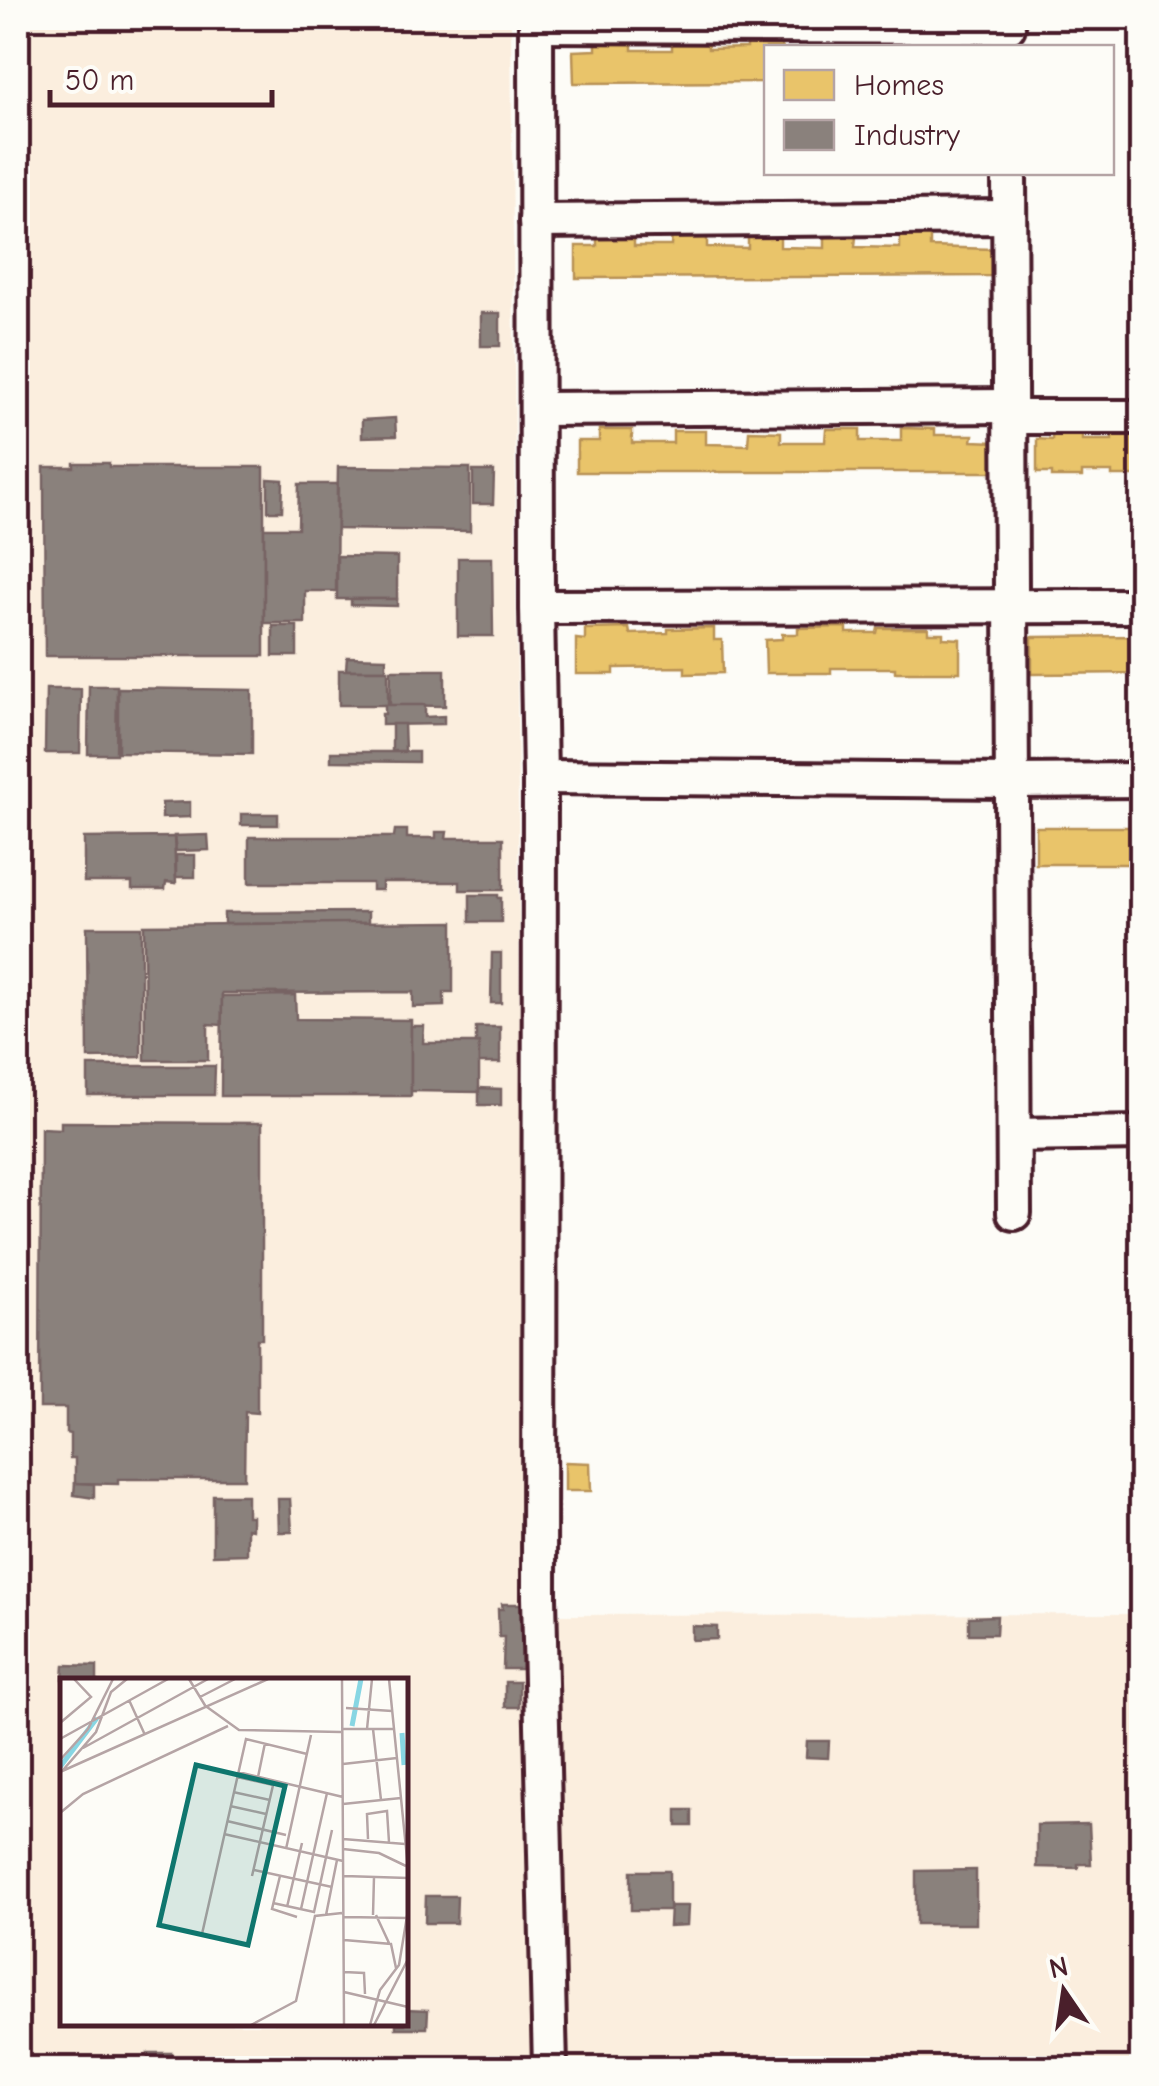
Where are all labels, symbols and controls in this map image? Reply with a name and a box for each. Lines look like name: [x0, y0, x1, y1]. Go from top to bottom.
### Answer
scale bar: [50, 45, 272, 107]
legend: [764, 45, 1114, 175]
text: 50 m: [65, 63, 134, 98]
text: Homes: [854, 68, 944, 103]
text: Industry: [854, 118, 961, 153]
inset map: [60, 1678, 408, 2026]
north arrow: [1014, 1941, 1114, 2041]
text: N: [1046, 1950, 1071, 1985]

